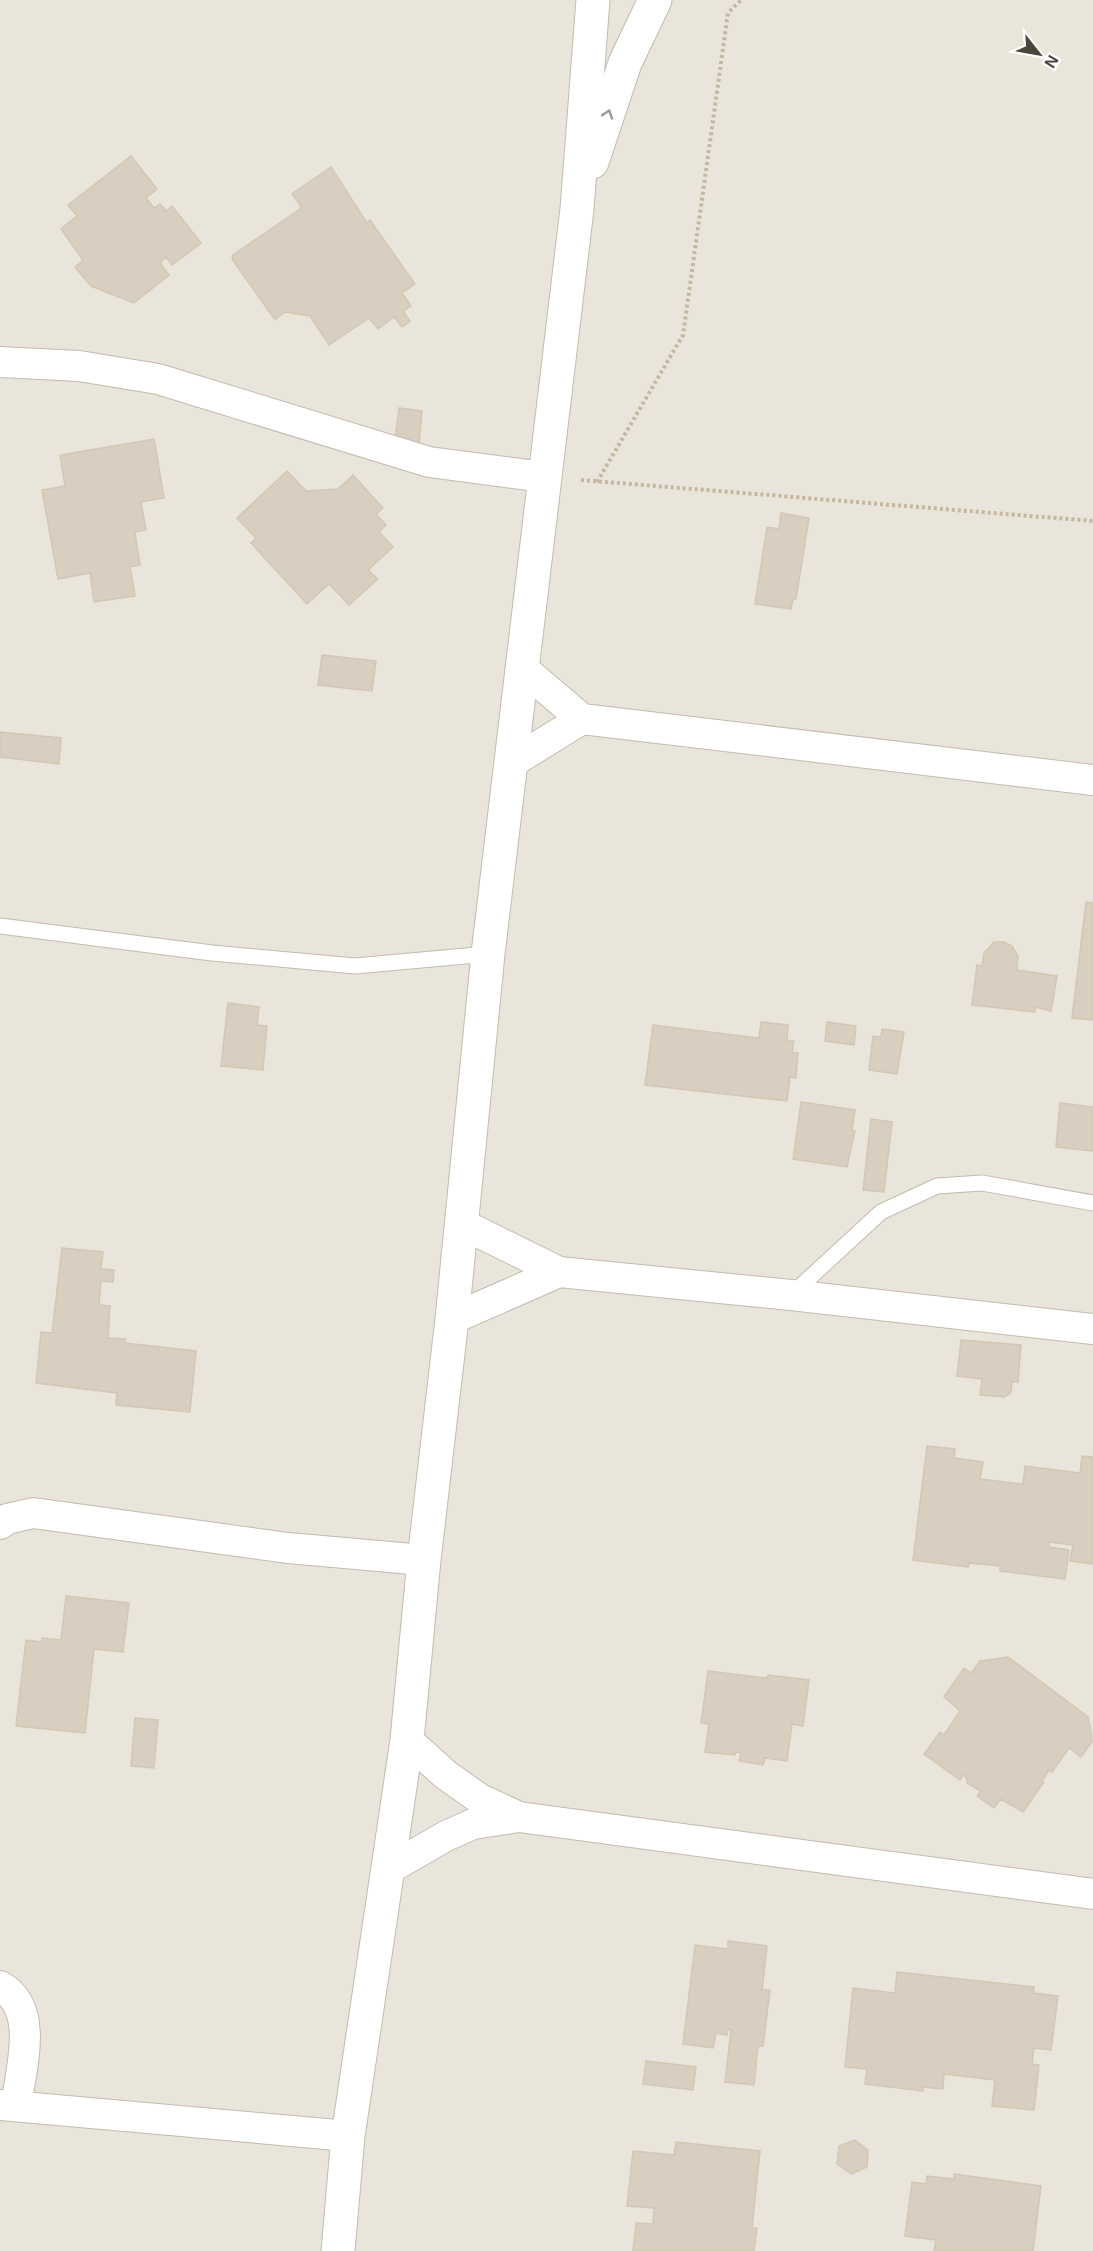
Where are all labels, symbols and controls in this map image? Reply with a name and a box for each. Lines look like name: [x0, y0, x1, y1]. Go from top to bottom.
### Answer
north arrow: [1009, 24, 1069, 84]
text: N: [1041, 52, 1062, 71]
one-way arrow: [601, 109, 613, 120]

